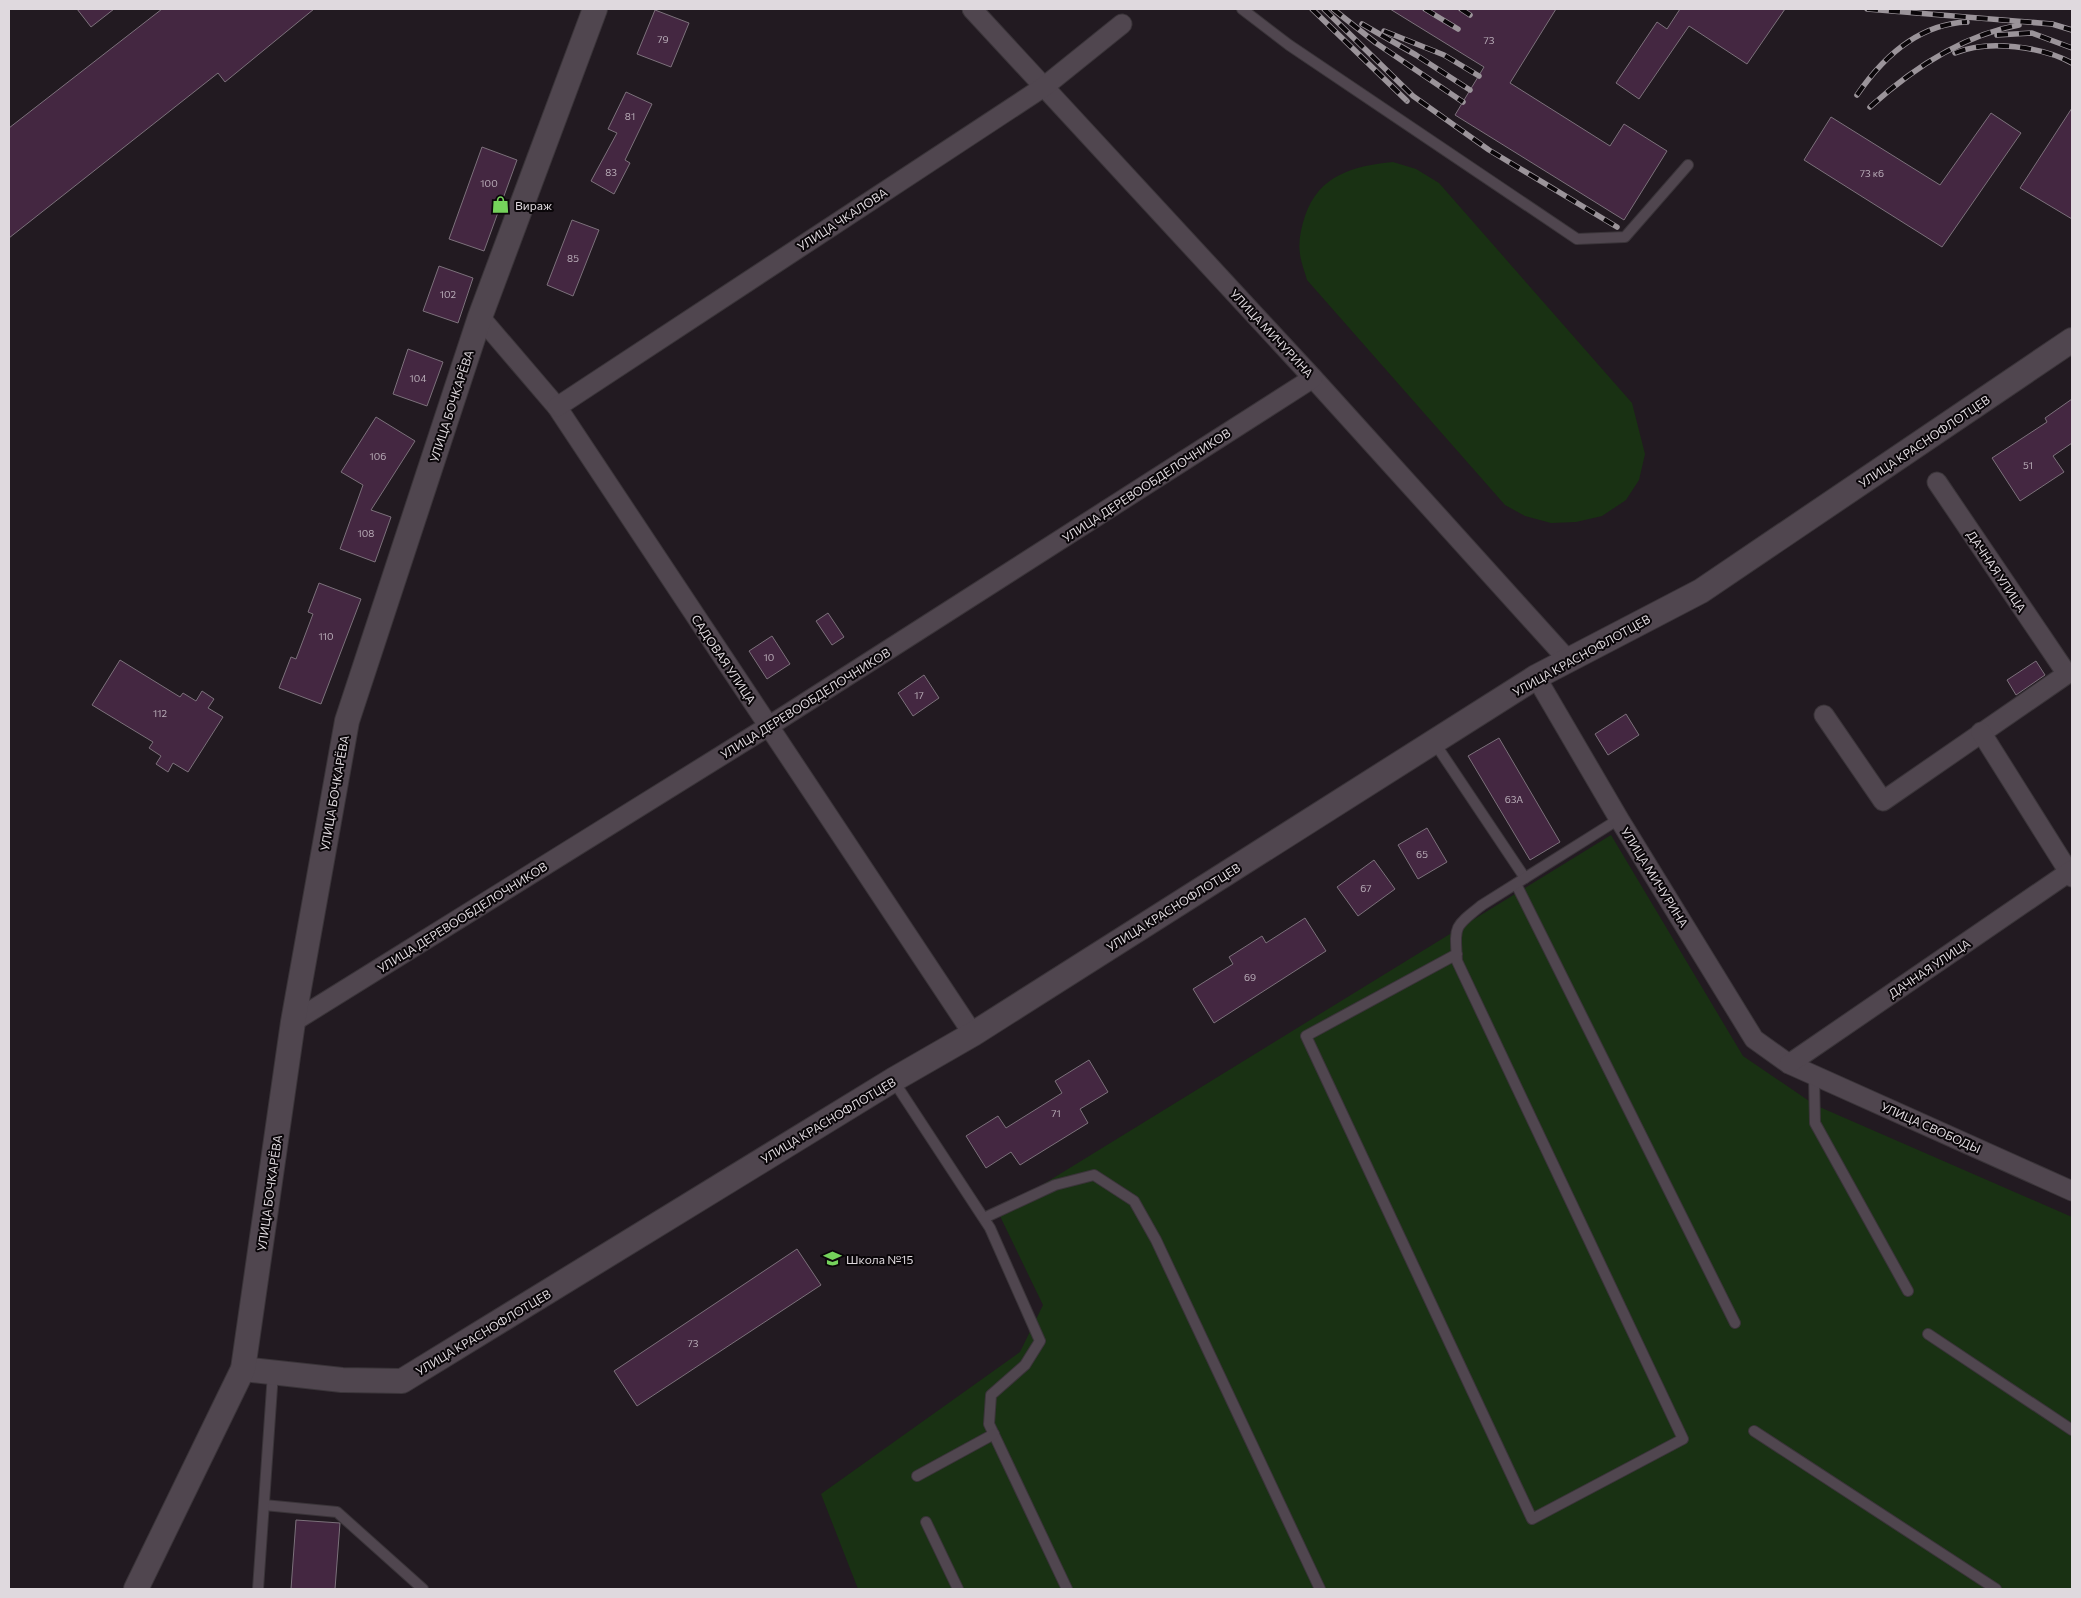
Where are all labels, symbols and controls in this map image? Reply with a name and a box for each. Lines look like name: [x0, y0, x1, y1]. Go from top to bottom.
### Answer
house number: 79: [657, 33, 669, 45]
house number: 73: [1484, 34, 1495, 46]
house number: 81: [625, 110, 635, 122]
house number: 83: [605, 166, 617, 178]
house number: 73 к6: [1860, 167, 1884, 179]
house number: 100: [480, 177, 498, 189]
street label: УЛИЦА ЧКАЛОВА: [795, 185, 889, 253]
shop icon: Вираж: [491, 195, 511, 215]
place label: Вираж: [515, 198, 553, 212]
house number: 85: [567, 252, 579, 264]
street label: УЛИЦА МИЧУРИНА: [1228, 286, 1316, 380]
house number: 102: [440, 288, 457, 300]
street label: УЛИЦА БОЧКАРЁВА: [426, 348, 476, 464]
house number: 104: [410, 372, 426, 384]
street label: УЛИЦА КРАСНОФЛОТЦЕВ: [1856, 392, 1992, 490]
street label: УЛИЦА ДЕРЕВООБДЕЛОЧНИКОВ: [1059, 425, 1233, 545]
house number: 106: [370, 450, 386, 462]
house number: 51: [2023, 459, 2033, 471]
house number: 108: [358, 527, 374, 539]
street label: ДАЧНАЯ УЛИЦА: [1965, 528, 2029, 614]
street label: УЛИЦА КРАСНОФЛОТЦЕВ: [1510, 611, 1652, 699]
street label: САДОВАЯ УЛИЦА: [689, 612, 759, 706]
house number: 110: [318, 630, 334, 642]
street label: УЛИЦА ДЕРЕВООБДЕЛОЧНИКОВ: [718, 645, 893, 761]
house number: 10: [764, 651, 774, 663]
house number: 17: [914, 689, 924, 701]
house number: 112: [153, 707, 167, 719]
street label: УЛИЦА БОЧКАРЁВА: [317, 734, 351, 852]
house number: 63А: [1505, 793, 1523, 805]
street label: УЛИЦА МИЧУРИНА: [1618, 824, 1692, 930]
house number: 65: [1416, 848, 1428, 860]
street label: УЛИЦА ДЕРЕВООБДЕЛОЧНИКОВ: [375, 859, 550, 975]
street label: УЛИЦА КРАСНОФЛОТЦЕВ: [1104, 860, 1243, 954]
house number: 67: [1360, 882, 1372, 894]
street label: ДАЧНАЯ УЛИЦА: [1886, 936, 1972, 1000]
house number: 69: [1244, 971, 1256, 983]
street label: УЛИЦА КРАСНОФЛОТЦЕВ: [758, 1074, 898, 1166]
street label: УЛИЦА СВОБОДЫ: [1879, 1099, 1983, 1155]
house number: 71: [1051, 1107, 1061, 1119]
street label: УЛИЦА БОЧКАРЁВА: [254, 1134, 284, 1252]
school or university icon: Школа №15: [822, 1249, 842, 1269]
place label: Школа №15: [846, 1252, 913, 1266]
street label: УЛИЦА КРАСНОФЛОТЦЕВ: [413, 1286, 553, 1378]
house number: 73: [688, 1337, 699, 1349]

